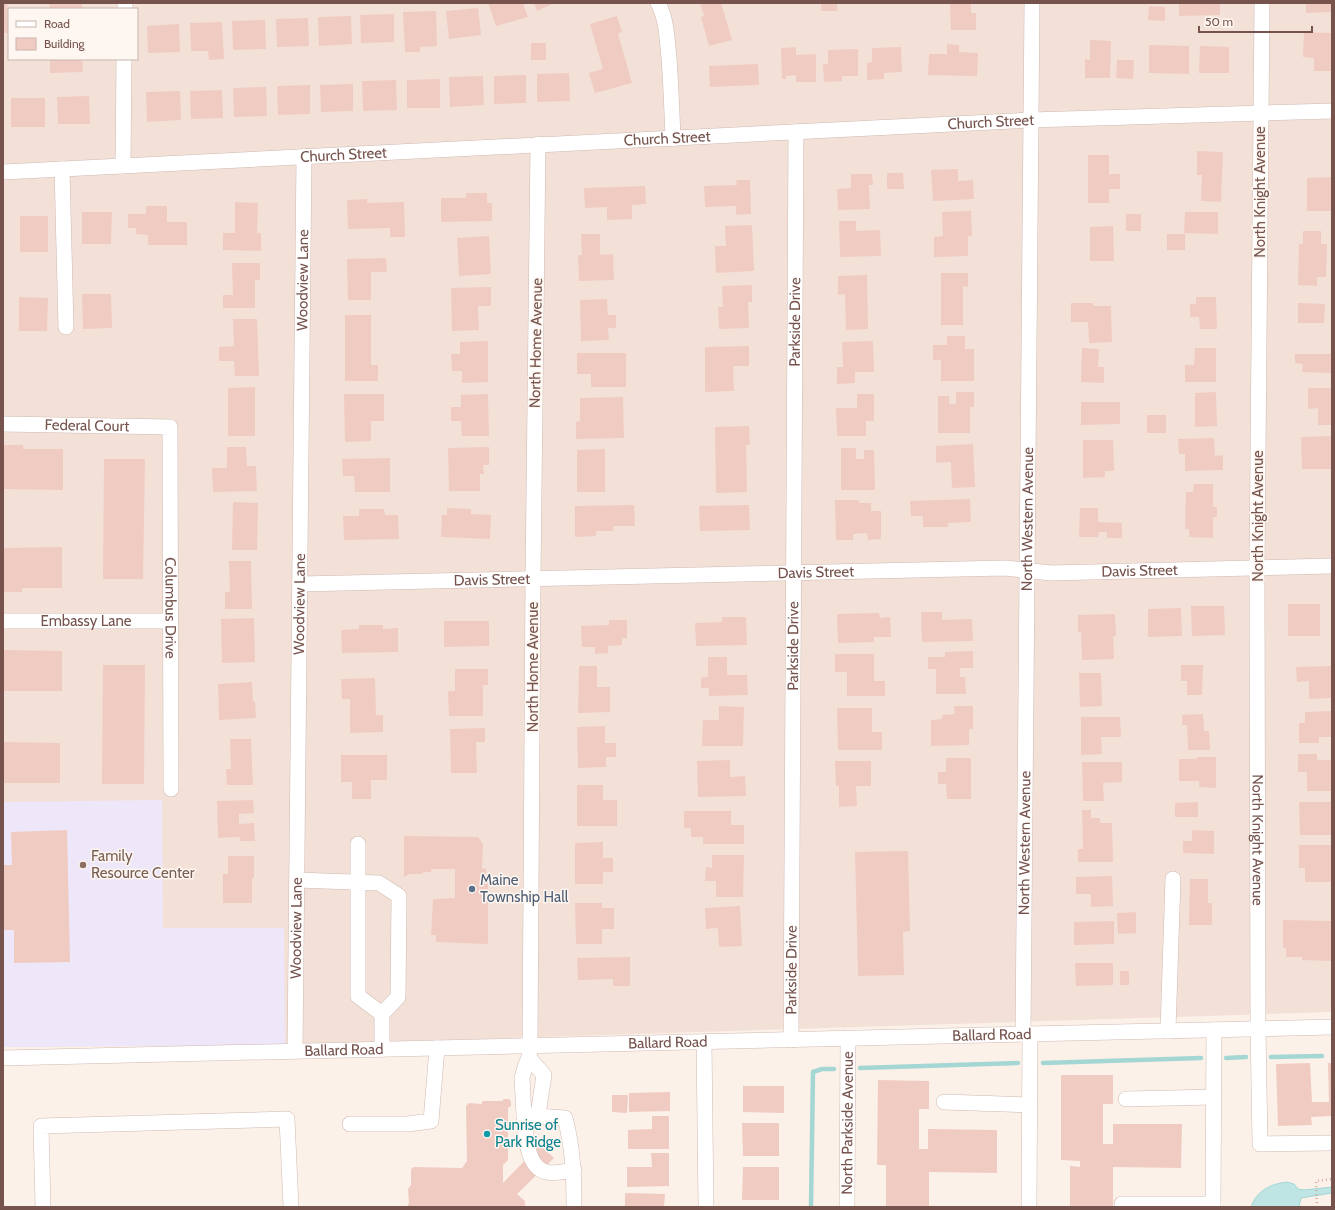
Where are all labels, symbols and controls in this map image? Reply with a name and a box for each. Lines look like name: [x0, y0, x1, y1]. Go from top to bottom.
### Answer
legend: [8, 8, 138, 60]
scale bar: [1199, 8, 1312, 34]
text: 50 m: [1205, 14, 1233, 29]
text: Road: [44, 16, 70, 31]
text: Building: [44, 36, 86, 51]
street label: Church Street: [947, 111, 1034, 133]
street label: North Knight Avenue: [1251, 126, 1269, 258]
street label: Church Street: [623, 127, 711, 150]
street label: Church Street: [300, 144, 387, 166]
street label: Woodview Lane: [293, 229, 312, 331]
street label: North Home Avenue: [526, 277, 546, 408]
street label: Parkside Drive: [786, 277, 804, 367]
street label: Federal Court: [45, 416, 129, 435]
street label: North Western Avenue: [1018, 446, 1037, 591]
street label: North Knight Avenue: [1249, 450, 1267, 582]
street label: Woodview Lane: [290, 553, 309, 655]
street label: Columbus Drive: [161, 557, 180, 659]
street label: Davis Street: [1101, 561, 1178, 581]
street label: Davis Street: [777, 562, 854, 582]
street label: Davis Street: [454, 570, 530, 590]
street label: Parkside Drive: [784, 601, 802, 691]
street label: North Home Avenue: [524, 602, 542, 732]
street label: Embassy Lane: [40, 612, 132, 630]
street label: North Western Avenue: [1015, 770, 1034, 915]
street label: North Knight Avenue: [1248, 774, 1267, 906]
place label: Family Resource Center: [91, 847, 195, 882]
marker: Family Resource Center: [78, 860, 88, 870]
place label: Maine Township Hall: [480, 871, 569, 906]
street label: Woodview Lane: [287, 877, 306, 979]
marker: Maine Township Hall: [467, 884, 477, 894]
street label: Parkside Drive: [782, 925, 801, 1015]
street label: Ballard Road: [952, 1025, 1032, 1045]
street label: Ballard Road: [628, 1033, 708, 1052]
street label: Ballard Road: [304, 1040, 384, 1060]
street label: North Parkside Avenue: [838, 1051, 857, 1195]
place label: Sunrise of Park Ridge: [495, 1116, 561, 1151]
marker: Sunrise of Park Ridge: [482, 1129, 492, 1139]

